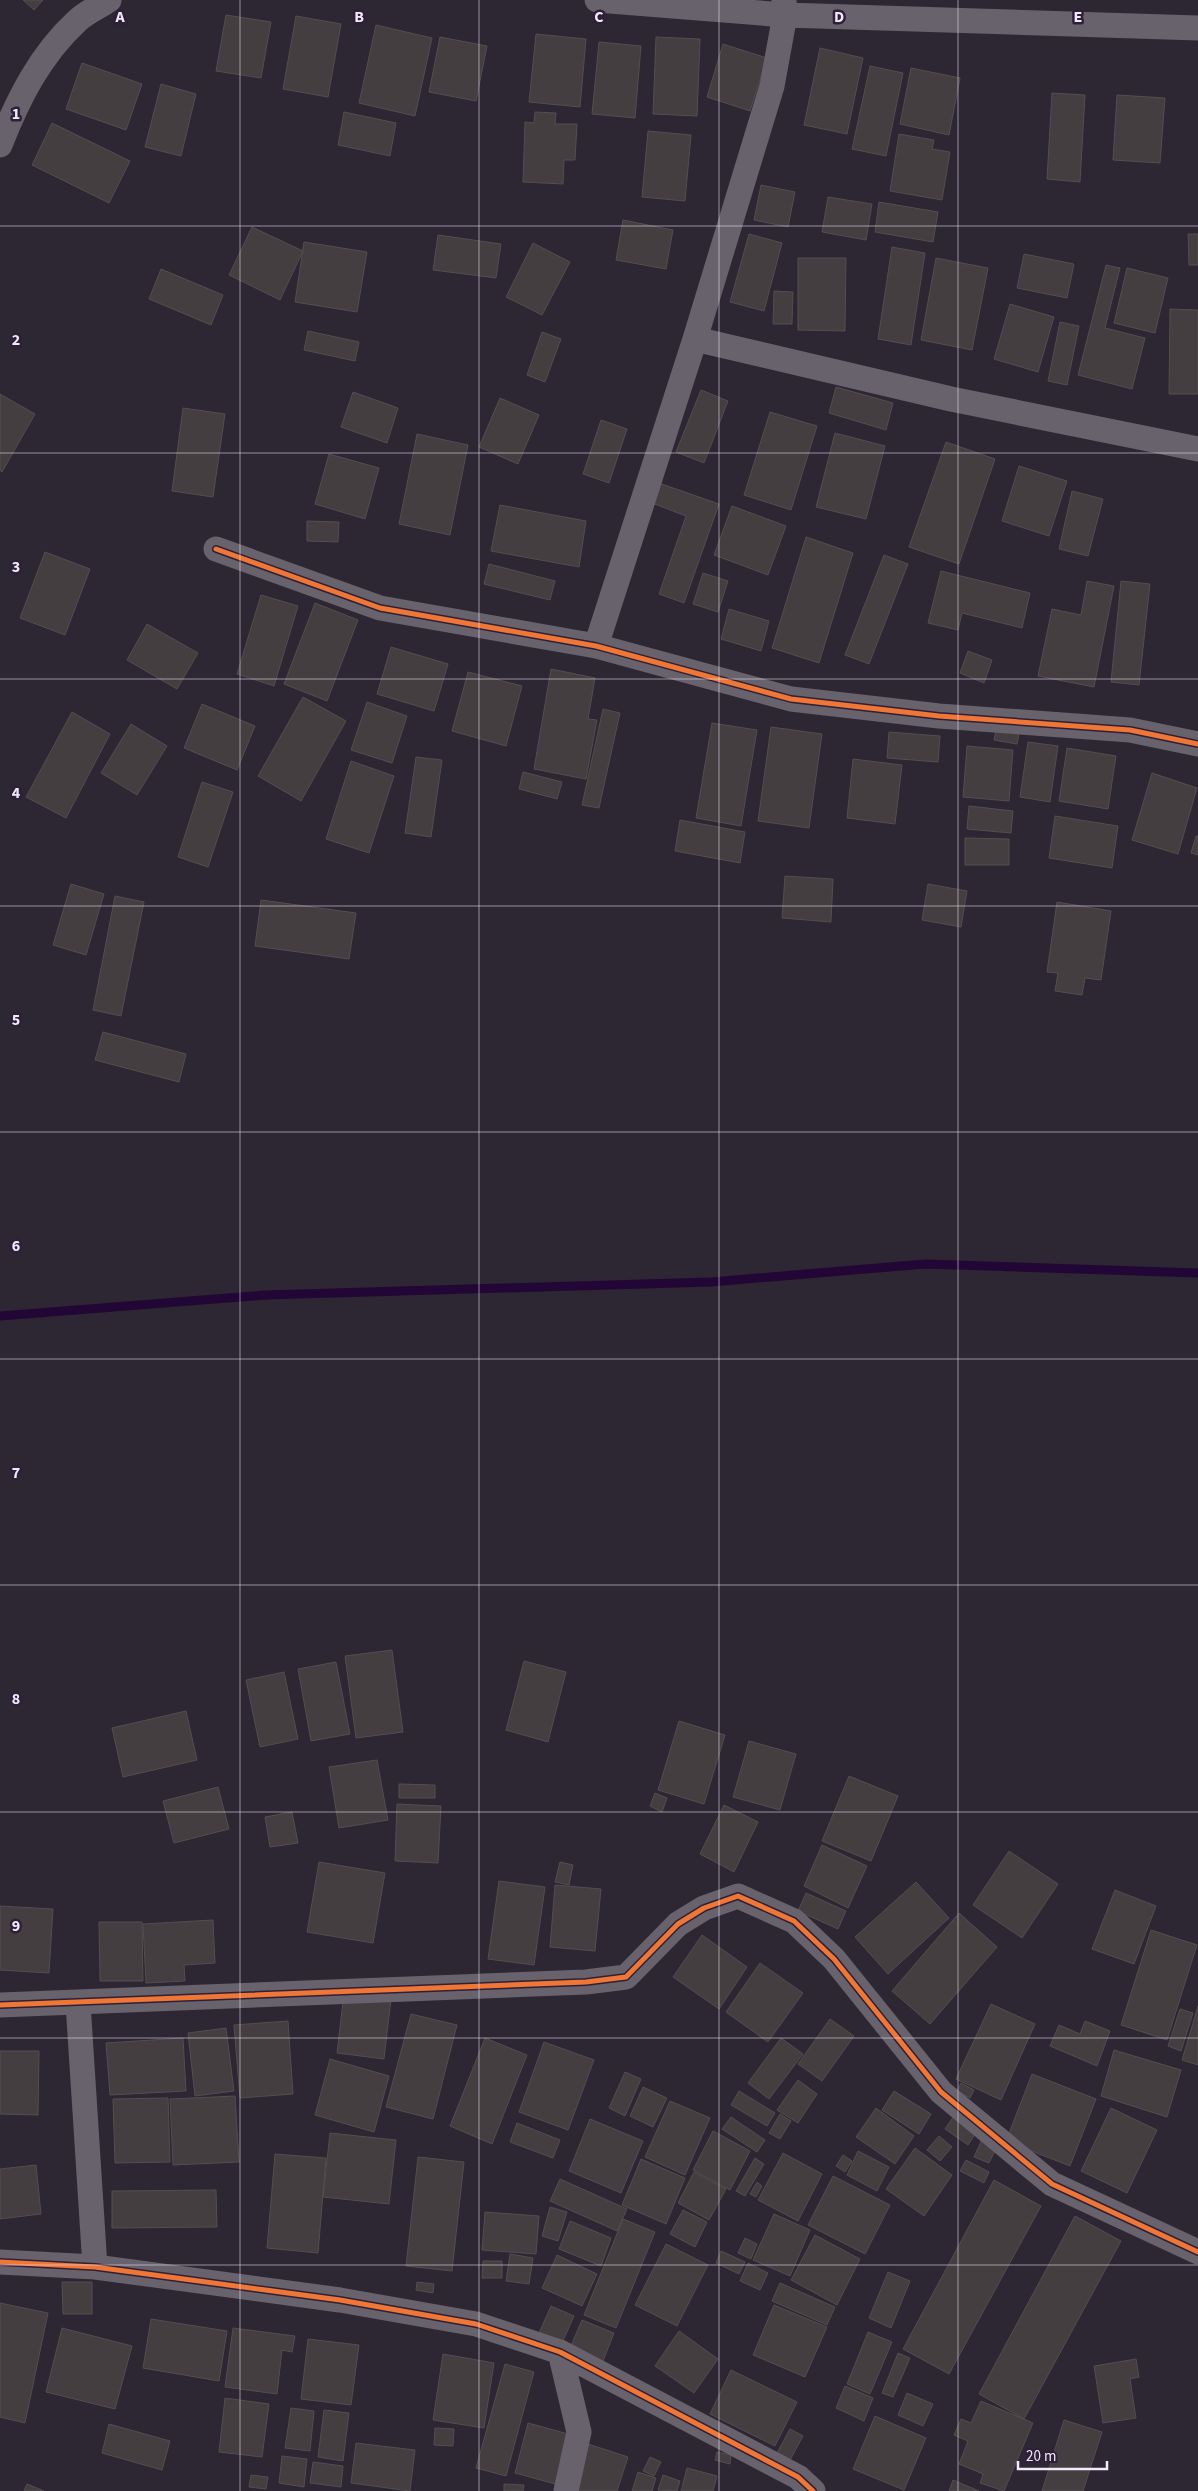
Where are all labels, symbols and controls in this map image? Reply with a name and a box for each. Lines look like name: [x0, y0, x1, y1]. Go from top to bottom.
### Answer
text: A: [114, 6, 125, 28]
text: B: [354, 6, 364, 28]
text: C: [594, 6, 604, 28]
text: D: [834, 6, 844, 28]
text: E: [1074, 6, 1082, 28]
text: 1: [12, 103, 20, 125]
text: 2: [12, 329, 20, 351]
text: 3: [12, 556, 20, 578]
text: 4: [12, 782, 21, 804]
text: 5: [12, 1009, 20, 1031]
text: 6: [12, 1235, 20, 1257]
text: 7: [12, 1462, 20, 1484]
text: 8: [12, 1688, 20, 1710]
text: 9: [12, 1915, 20, 1937]
scale bar: [1018, 2438, 1107, 2470]
text: 20 m: [1026, 2446, 1056, 2467]

